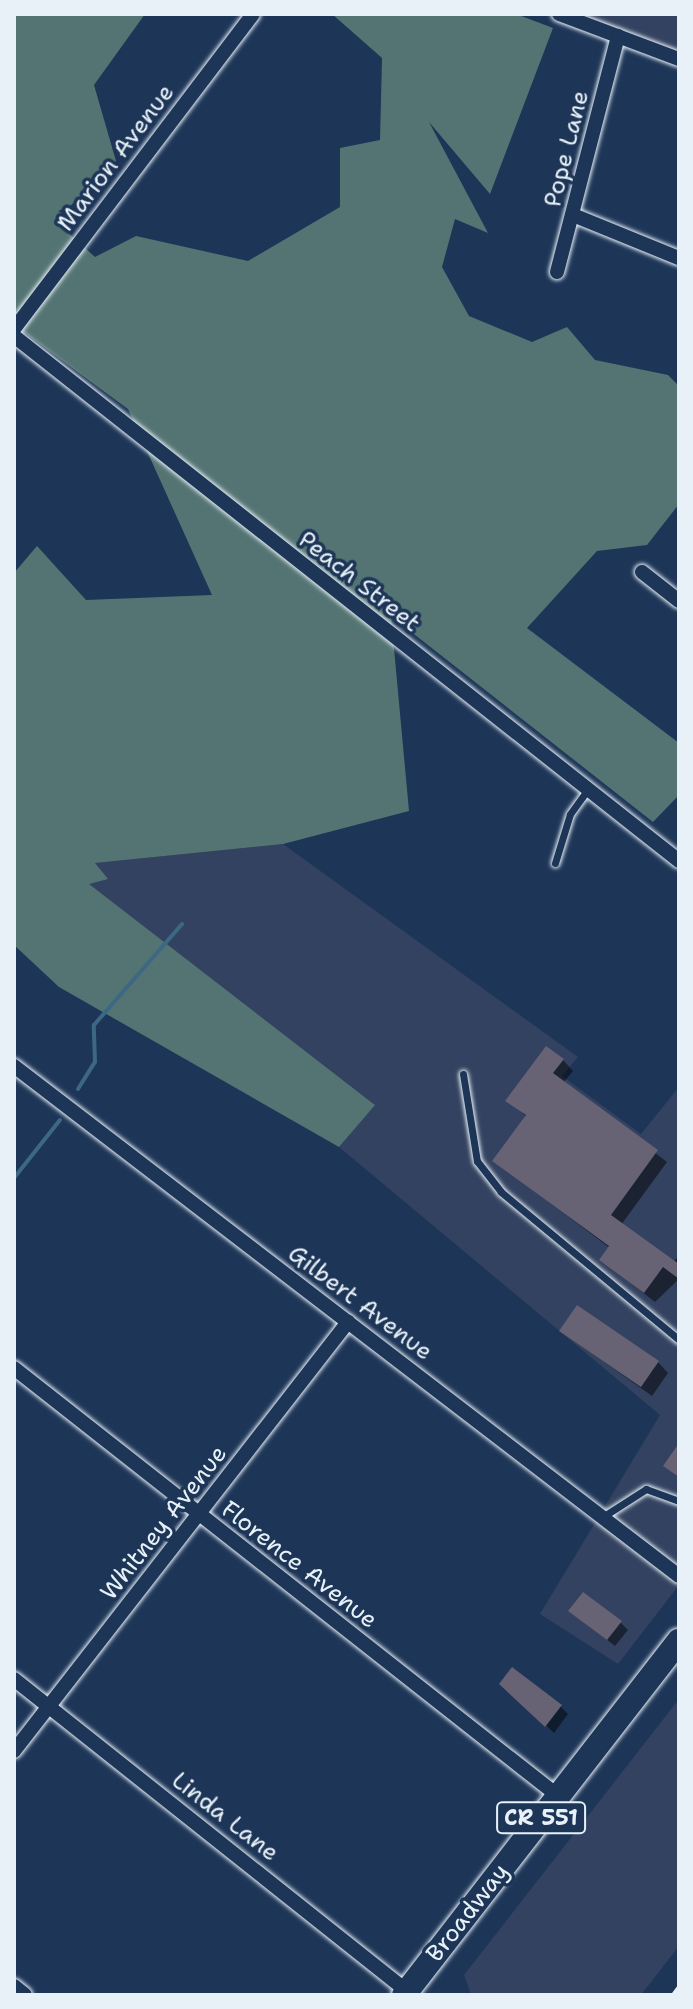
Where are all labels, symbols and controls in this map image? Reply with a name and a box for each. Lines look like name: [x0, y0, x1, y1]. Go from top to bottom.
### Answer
street label: Marion Avenue: [51, 79, 181, 237]
street label: Pope Lane: [539, 88, 595, 210]
street label: Peach Street: [292, 526, 426, 638]
street label: Gilbert Avenue: [282, 1239, 438, 1367]
street label: Whitney Avenue: [95, 1440, 233, 1606]
street label: Florence Avenue: [215, 1495, 383, 1635]
street label: Linda Lane: [166, 1766, 284, 1868]
road number: CR 551: [495, 1800, 587, 1836]
street label: Broadway: [421, 1858, 515, 1968]

